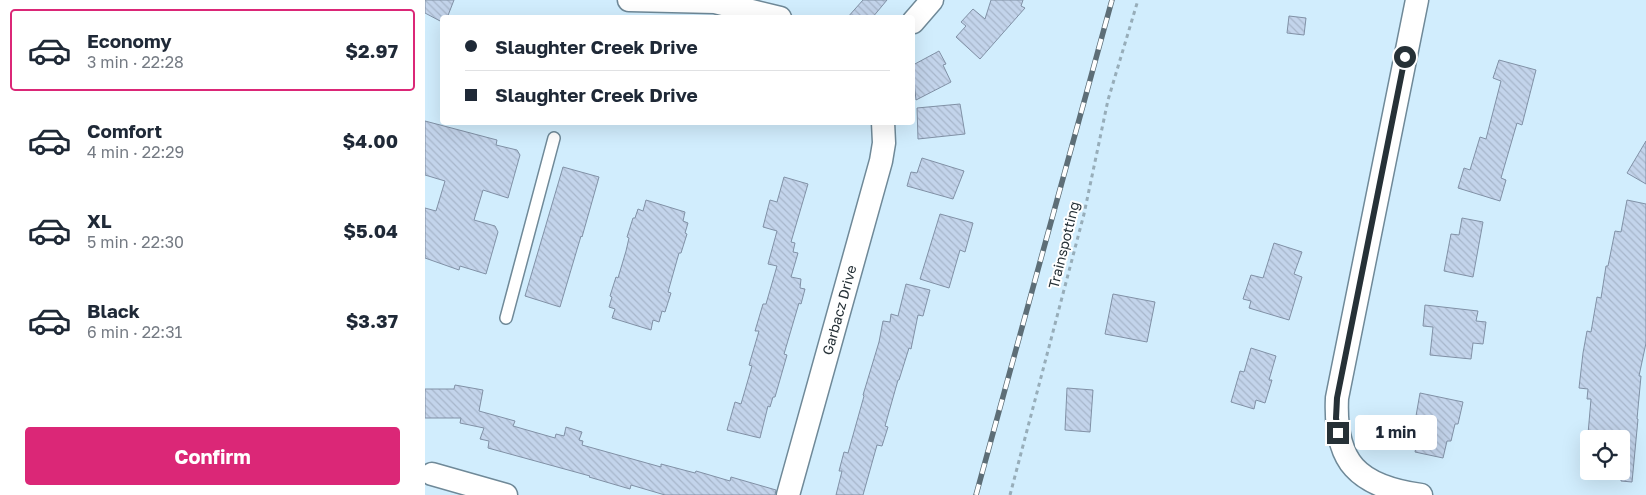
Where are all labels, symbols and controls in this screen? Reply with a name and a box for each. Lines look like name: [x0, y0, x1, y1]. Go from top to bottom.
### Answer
icon: car: [27, 28, 72, 73]
text: Economy: [87, 29, 172, 52]
text: Slaughter Creek Drive: [495, 35, 698, 58]
text: $2.97: [345, 39, 398, 62]
route start: [1394, 46, 1416, 68]
text: 3 min · 22:28: [87, 52, 184, 72]
text: Slaughter Creek Drive: [495, 83, 698, 106]
icon: car: [27, 118, 72, 163]
text: Comfort: [87, 119, 162, 142]
text: $4.00: [343, 129, 398, 152]
text: 4 min · 22:29: [87, 142, 184, 162]
street label: Trainspotting: [1044, 199, 1083, 290]
icon: car: [27, 208, 72, 253]
text: XL: [87, 209, 112, 232]
text: $5.04: [343, 219, 398, 242]
text: 5 min · 22:30: [87, 232, 184, 252]
street label: Garbacz Drive: [818, 263, 860, 357]
icon: car: [27, 298, 72, 343]
text: Black: [87, 299, 140, 322]
text: $3.37: [346, 309, 398, 332]
text: 6 min · 22:31: [87, 322, 182, 342]
callout: 1 min: [1355, 416, 1438, 450]
route end: [1327, 422, 1349, 444]
text: 1 min: [1376, 422, 1416, 442]
button: Confirm: [25, 427, 400, 485]
map controls: [1580, 430, 1630, 480]
button: locate: [1580, 430, 1630, 480]

